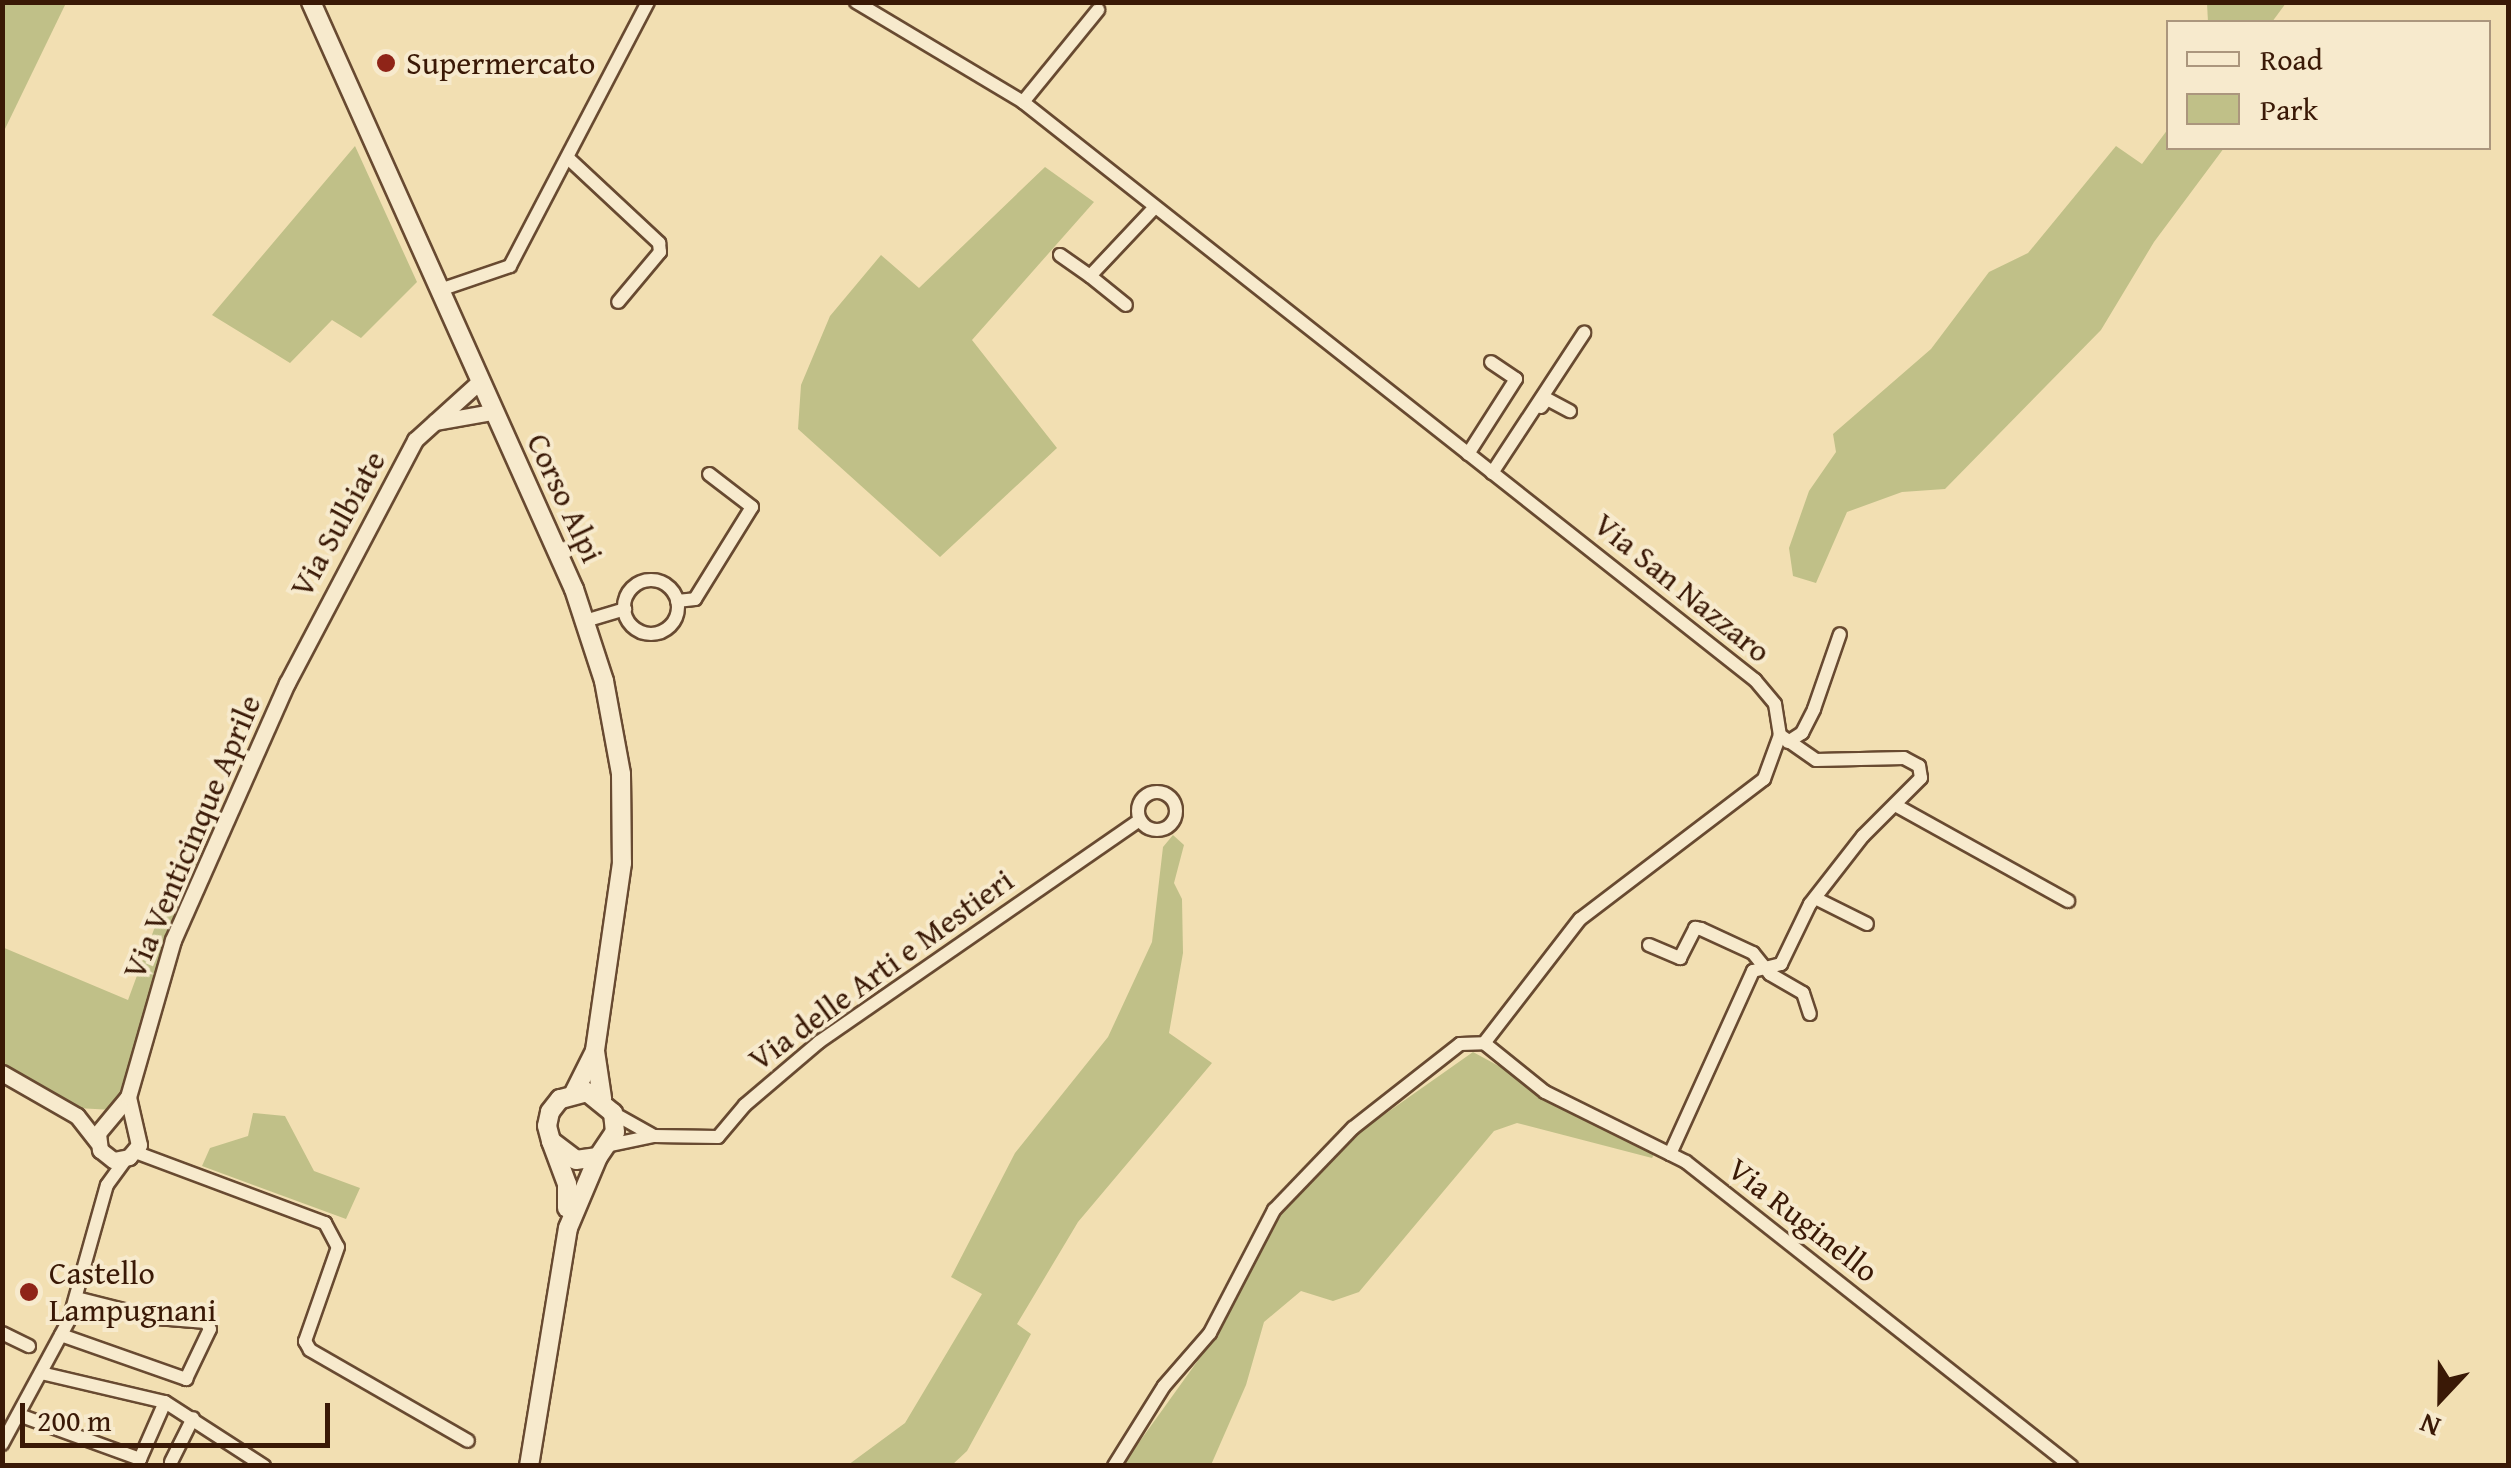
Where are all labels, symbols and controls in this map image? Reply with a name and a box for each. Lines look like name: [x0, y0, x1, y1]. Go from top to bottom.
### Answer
legend: [2166, 20, 2491, 150]
text: Road: [2260, 37, 2323, 81]
place label: Supermercato: [406, 44, 595, 82]
marker: Supermercato: [375, 52, 397, 74]
text: Park: [2260, 87, 2318, 131]
street label: Corso Alpi: [519, 428, 611, 568]
street label: Via Sulbiate: [282, 444, 394, 604]
street label: Via San Nazzaro: [1586, 505, 1778, 671]
street label: Via Venticinque Aprile: [115, 689, 269, 985]
street label: Via delle Arti e Mestieri: [741, 861, 1021, 1079]
street label: Via Ruginello: [1720, 1149, 1886, 1291]
place label: Castello Lampugnani: [49, 1255, 216, 1330]
marker: Castello Lampugnani: [18, 1281, 40, 1303]
north arrow: [2391, 1348, 2491, 1448]
scale bar: [25, 1383, 335, 1445]
text: 200 m: [37, 1398, 111, 1442]
text: N: [2413, 1404, 2446, 1449]

